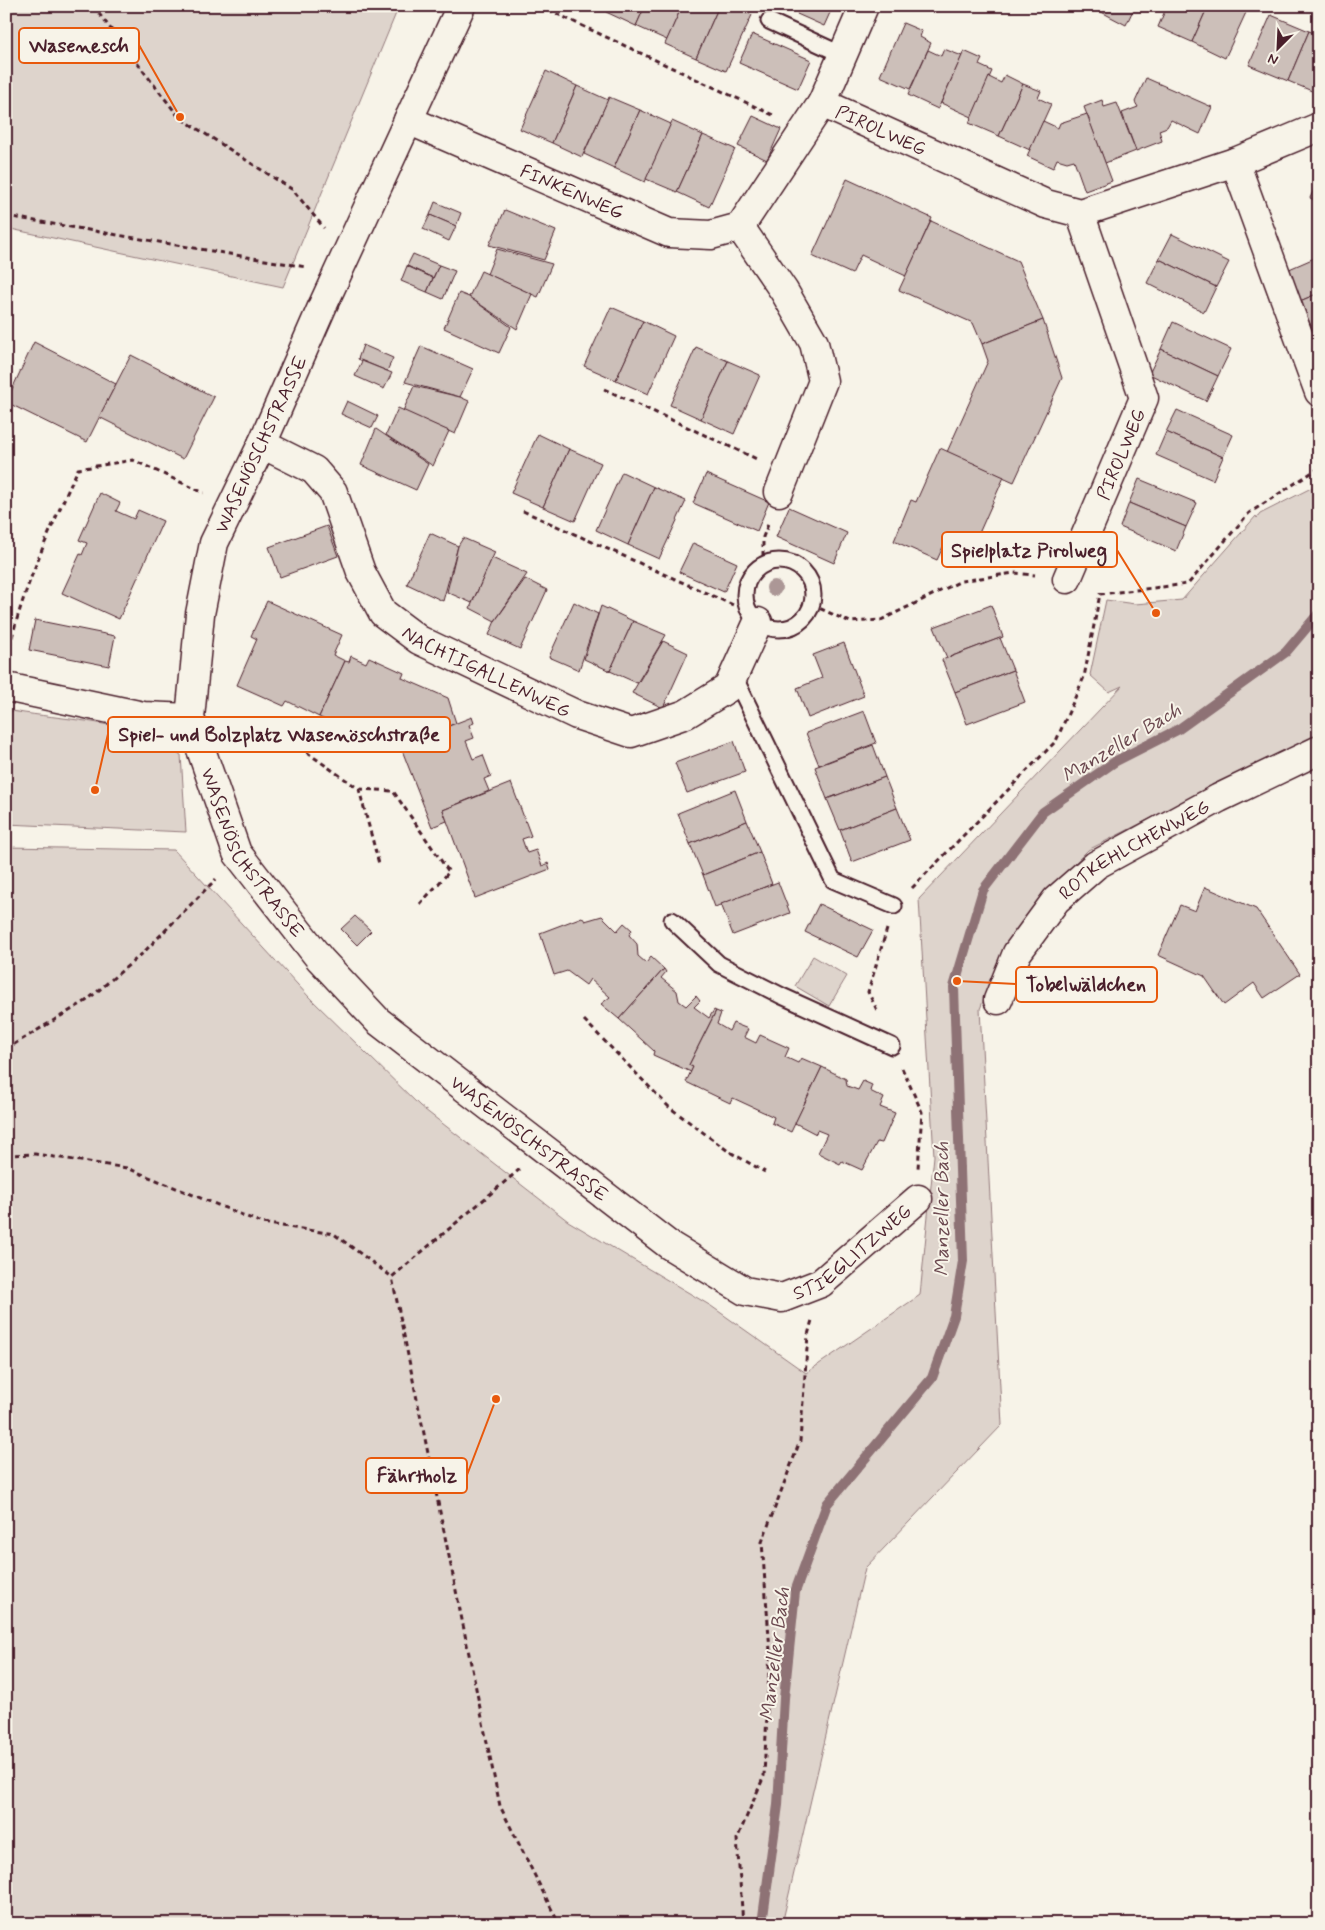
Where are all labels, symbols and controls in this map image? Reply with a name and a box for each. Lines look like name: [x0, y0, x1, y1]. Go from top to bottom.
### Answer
north arrow: [1252, 22, 1302, 72]
callout: Wasenesch: [19, 28, 139, 63]
text: Wasenesch: [28, 33, 129, 60]
text: N: [1265, 49, 1281, 69]
street label: PIROLWEG: [831, 100, 930, 162]
street label: FINKENWEG: [516, 159, 627, 226]
street label: WASENÖSCHSTRASSE: [209, 352, 313, 537]
street label: PIROLWEG: [1091, 405, 1152, 504]
callout: Spielplatz Pirolweg: [942, 532, 1117, 567]
text: Spielplatz Pirolweg: [951, 538, 1107, 567]
street label: NACHTIGALLENWEG: [396, 621, 574, 724]
water label: Manzeller Bach: [1057, 697, 1187, 790]
callout: Spiel- und Bolzplatz Wasenöschstraße: [108, 717, 450, 752]
text: Spiel- und Bolzplatz Wasenöschstraße: [118, 722, 440, 749]
street label: WASENÖSCHSTRASSE: [194, 765, 310, 943]
street label: ROTKEHLCHENWEG: [1054, 795, 1214, 906]
callout: Tobelwäldchen: [1016, 967, 1157, 1002]
text: Tobelwäldchen: [1026, 972, 1146, 999]
street label: WASENÖSCHSTRASSE: [445, 1070, 613, 1208]
water label: Manzeller Bach: [929, 1141, 956, 1276]
street label: STIEGLITZWEG: [790, 1199, 917, 1307]
callout: Fährtholz: [366, 1458, 467, 1493]
text: Fährtholz: [377, 1463, 457, 1490]
water label: Manzeller Bach: [754, 1585, 797, 1723]

